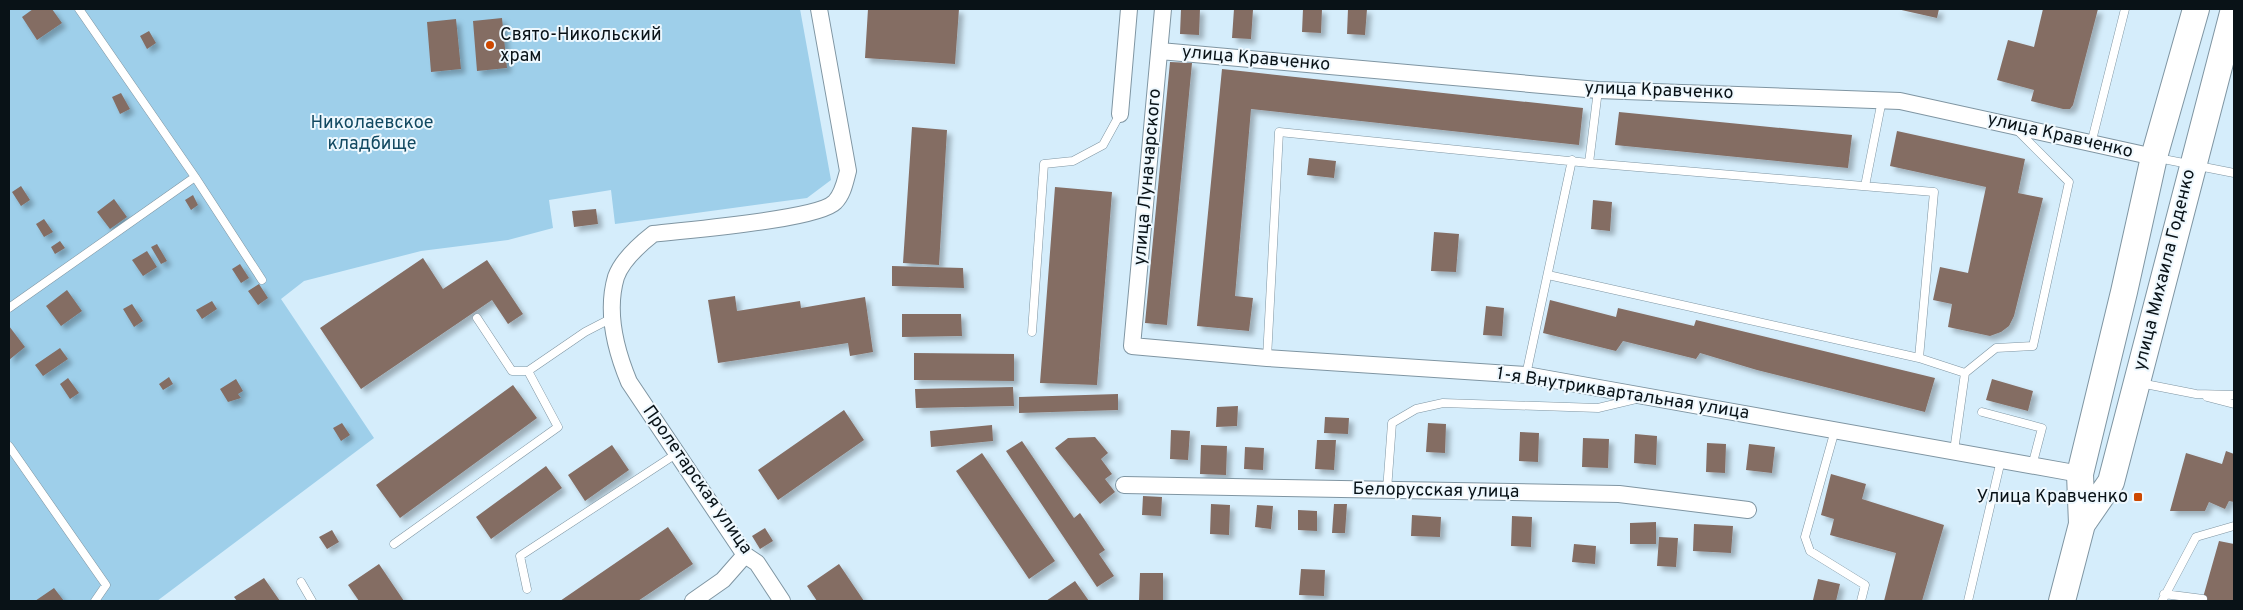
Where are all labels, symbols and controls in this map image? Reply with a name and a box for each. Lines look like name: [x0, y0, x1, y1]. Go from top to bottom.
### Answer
place label: Свято-Никольский храм: [500, 24, 662, 68]
marker: Свято-Никольский храм: [484, 39, 496, 51]
street label: улица Кравченко: [1181, 41, 1331, 77]
street label: улица Кравченко: [1584, 77, 1734, 105]
street label: улица Луначарского: [1129, 88, 1167, 266]
street label: улица Кравченко: [1985, 108, 2135, 164]
park label: Николаевское кладбище: [310, 112, 434, 156]
street label: улица Михаила Годенко: [2129, 167, 2201, 373]
street label: 1-я Внутриквартальная улица: [1495, 363, 1751, 425]
street label: Пролетарская улица: [637, 401, 757, 559]
street label: Белорусская улица: [1352, 478, 1520, 504]
place label: Улица Кравченко: [1976, 486, 2128, 509]
marker: Улица Кравченко: [2132, 491, 2144, 503]

